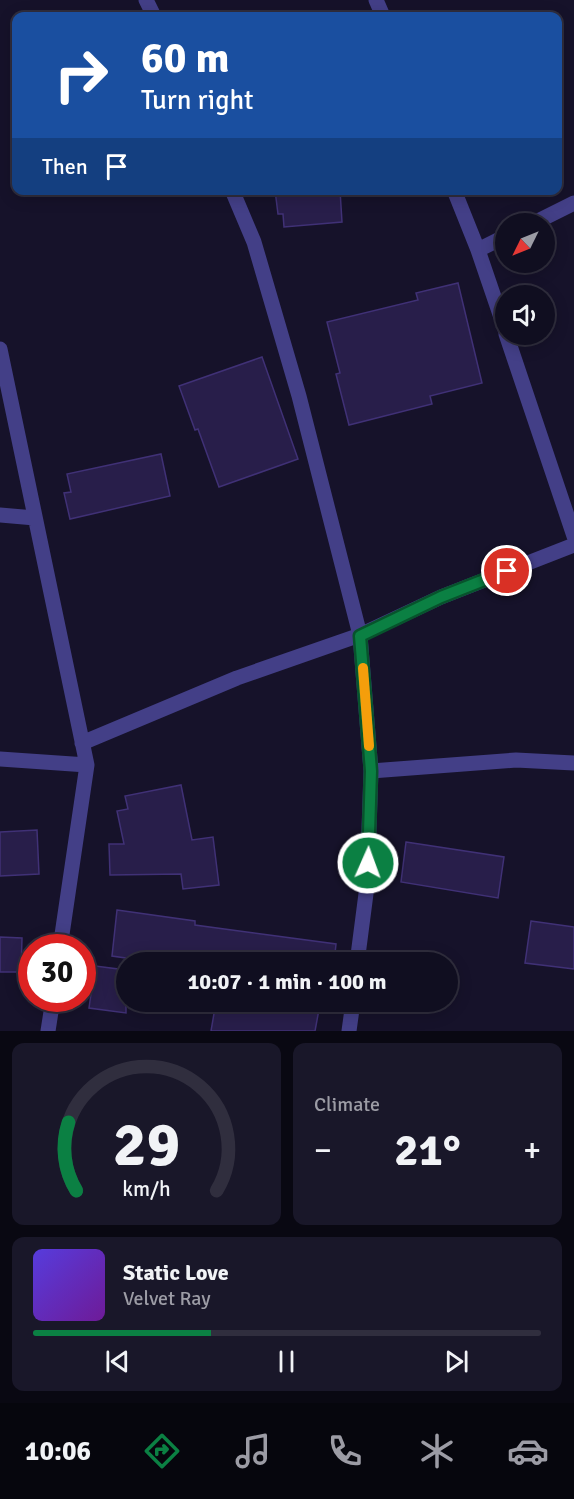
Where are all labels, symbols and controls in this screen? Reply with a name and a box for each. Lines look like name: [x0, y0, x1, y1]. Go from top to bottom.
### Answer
text: 60 m: [141, 33, 230, 84]
icon: right: [42, 36, 120, 114]
text: Turn right: [141, 84, 254, 117]
icon: arrive: [100, 150, 133, 183]
text: Then: [42, 153, 88, 180]
north arrow: [495, 213, 555, 273]
map controls: [495, 213, 555, 345]
button: sound: [495, 285, 555, 345]
pin: [481, 545, 532, 596]
icon: arrive: [490, 554, 523, 587]
position arrow: [336, 831, 400, 895]
speed limit sign: 30: [18, 934, 96, 1012]
text: 10:07 · 1 min · 100 m: [187, 968, 387, 995]
text: Climate: [314, 1092, 380, 1117]
text: 29: [113, 1106, 180, 1183]
text: 21°: [394, 1123, 461, 1178]
text: −: [314, 1130, 332, 1171]
text: +: [523, 1130, 541, 1171]
text: km/h: [122, 1176, 171, 1202]
text: Static Love: [123, 1259, 229, 1286]
text: Velvet Ray: [123, 1286, 211, 1311]
icon: previous: [101, 1345, 134, 1378]
icon: pause: [270, 1345, 303, 1378]
icon: next: [440, 1345, 473, 1378]
icon: directions: [141, 1430, 183, 1472]
icon: music: [232, 1430, 274, 1472]
icon: phone: [324, 1430, 366, 1472]
icon: climate: [416, 1430, 458, 1472]
icon: car: [507, 1430, 549, 1472]
text: 10:06: [25, 1435, 91, 1468]

